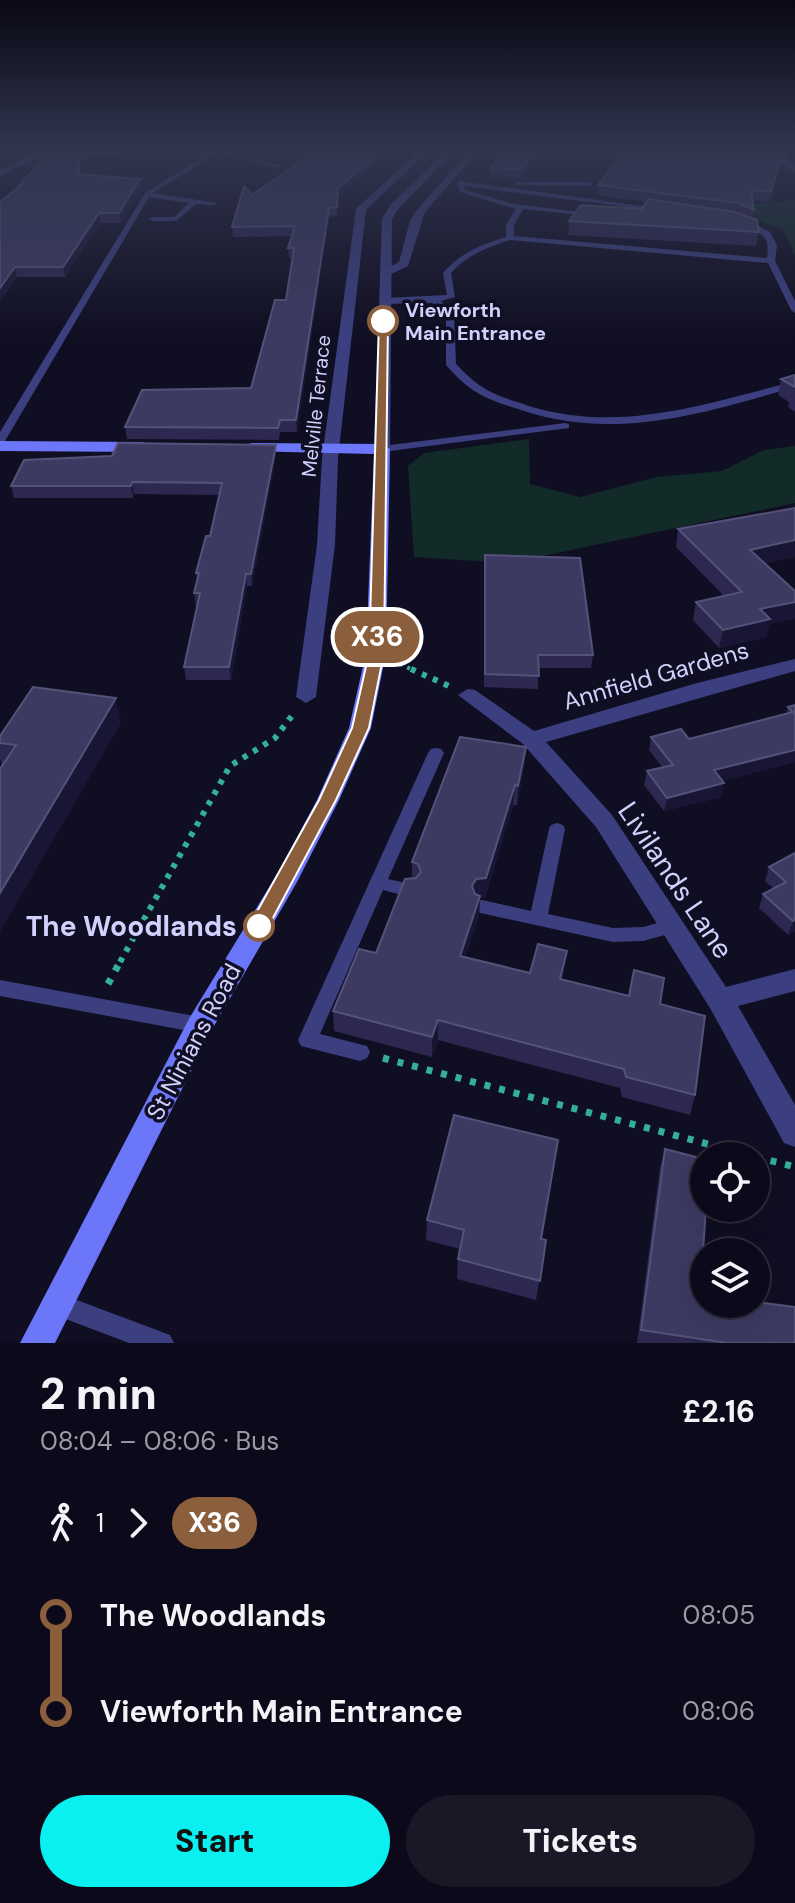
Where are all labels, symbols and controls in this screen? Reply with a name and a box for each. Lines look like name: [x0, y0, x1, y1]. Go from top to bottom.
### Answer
place label: Viewforth Main Entrance: [405, 297, 546, 346]
marker: Viewforth Main Entrance: [368, 306, 398, 336]
street label: Melville Terrace: [296, 334, 336, 478]
line badge: X36: [331, 611, 423, 663]
text: X36: [351, 618, 403, 655]
street label: Annfield Gardens: [560, 634, 752, 717]
street label: Livilands Lane: [609, 795, 742, 966]
place label: The Woodlands: [26, 908, 237, 945]
marker: The Woodlands: [244, 911, 274, 941]
street label: St Ninians Road: [139, 958, 248, 1125]
map controls: [690, 1142, 770, 1318]
button: locate: [690, 1142, 770, 1222]
button: layers: [690, 1238, 770, 1318]
text: 2 min: [40, 1365, 157, 1423]
text: £2.16: [682, 1392, 755, 1431]
text: 08:04 – 08:06 · Bus: [40, 1424, 279, 1458]
icon: walk: [40, 1501, 84, 1545]
icon: forward: [116, 1501, 160, 1545]
text: X36: [188, 1504, 241, 1541]
text: 1: [96, 1506, 104, 1540]
text: The Woodlands: [100, 1596, 326, 1635]
text: 08:05: [683, 1598, 755, 1632]
text: Viewforth Main Entrance: [100, 1692, 463, 1731]
text: 08:06: [682, 1694, 755, 1728]
button: Start: [40, 1795, 390, 1887]
button: Tickets: [406, 1795, 755, 1887]

